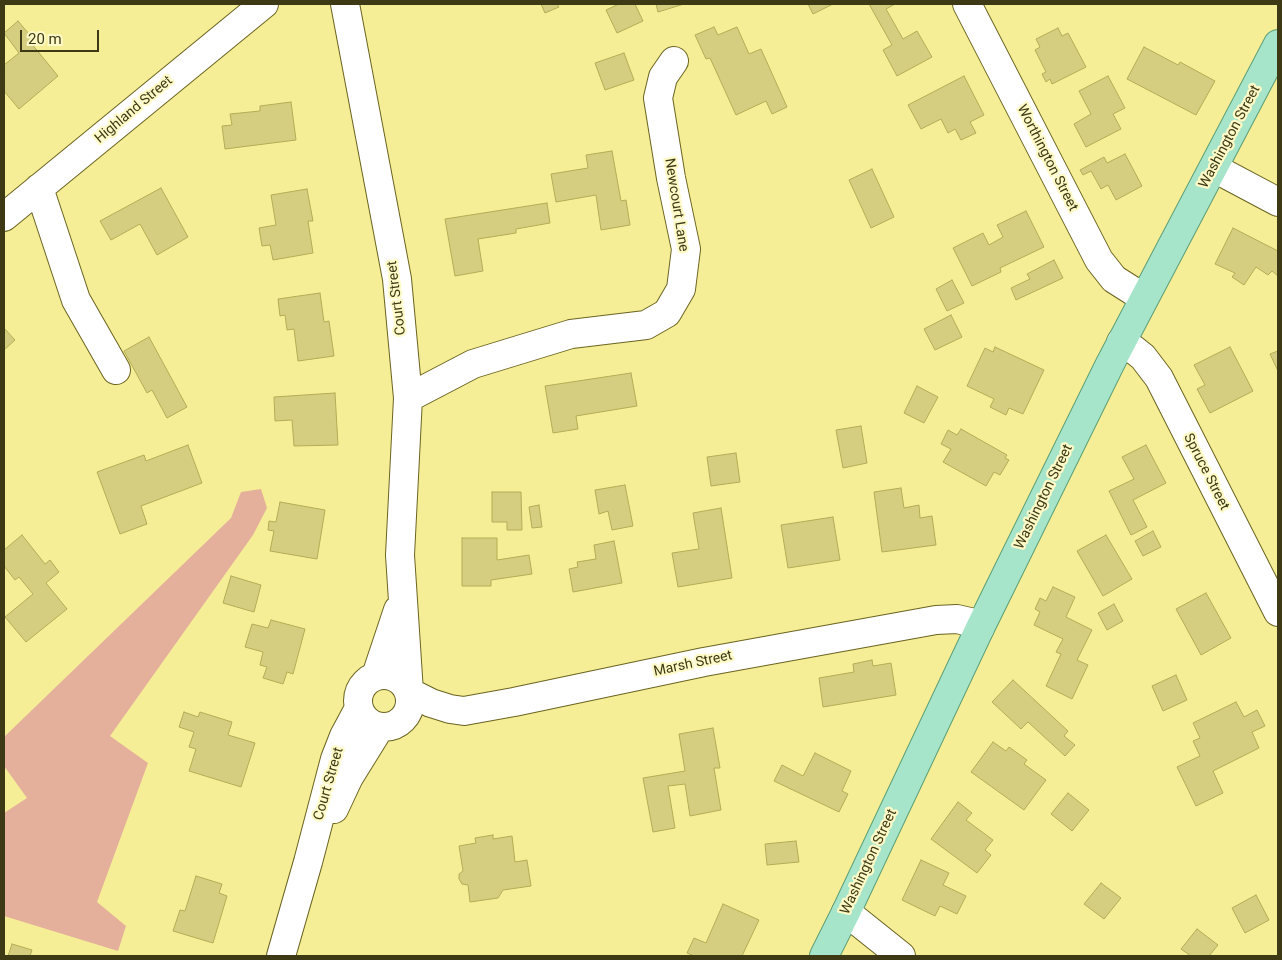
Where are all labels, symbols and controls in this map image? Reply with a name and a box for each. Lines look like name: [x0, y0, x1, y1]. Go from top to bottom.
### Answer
scale bar: [22, 20, 101, 52]
text: 20 m: [28, 30, 62, 48]
street label: Highland Street: [92, 73, 176, 147]
street label: Washington Street: [1196, 83, 1264, 191]
street label: Worthington Street: [1013, 102, 1081, 214]
street label: Newcourt Lane: [660, 157, 692, 253]
street label: Court Street: [384, 260, 410, 336]
street label: Spruce Street: [1179, 431, 1233, 513]
street label: Washington Street: [1011, 442, 1077, 552]
street label: Marsh Street: [652, 647, 734, 681]
street label: Court Street: [311, 746, 347, 822]
street label: Washington Street: [837, 807, 901, 917]

